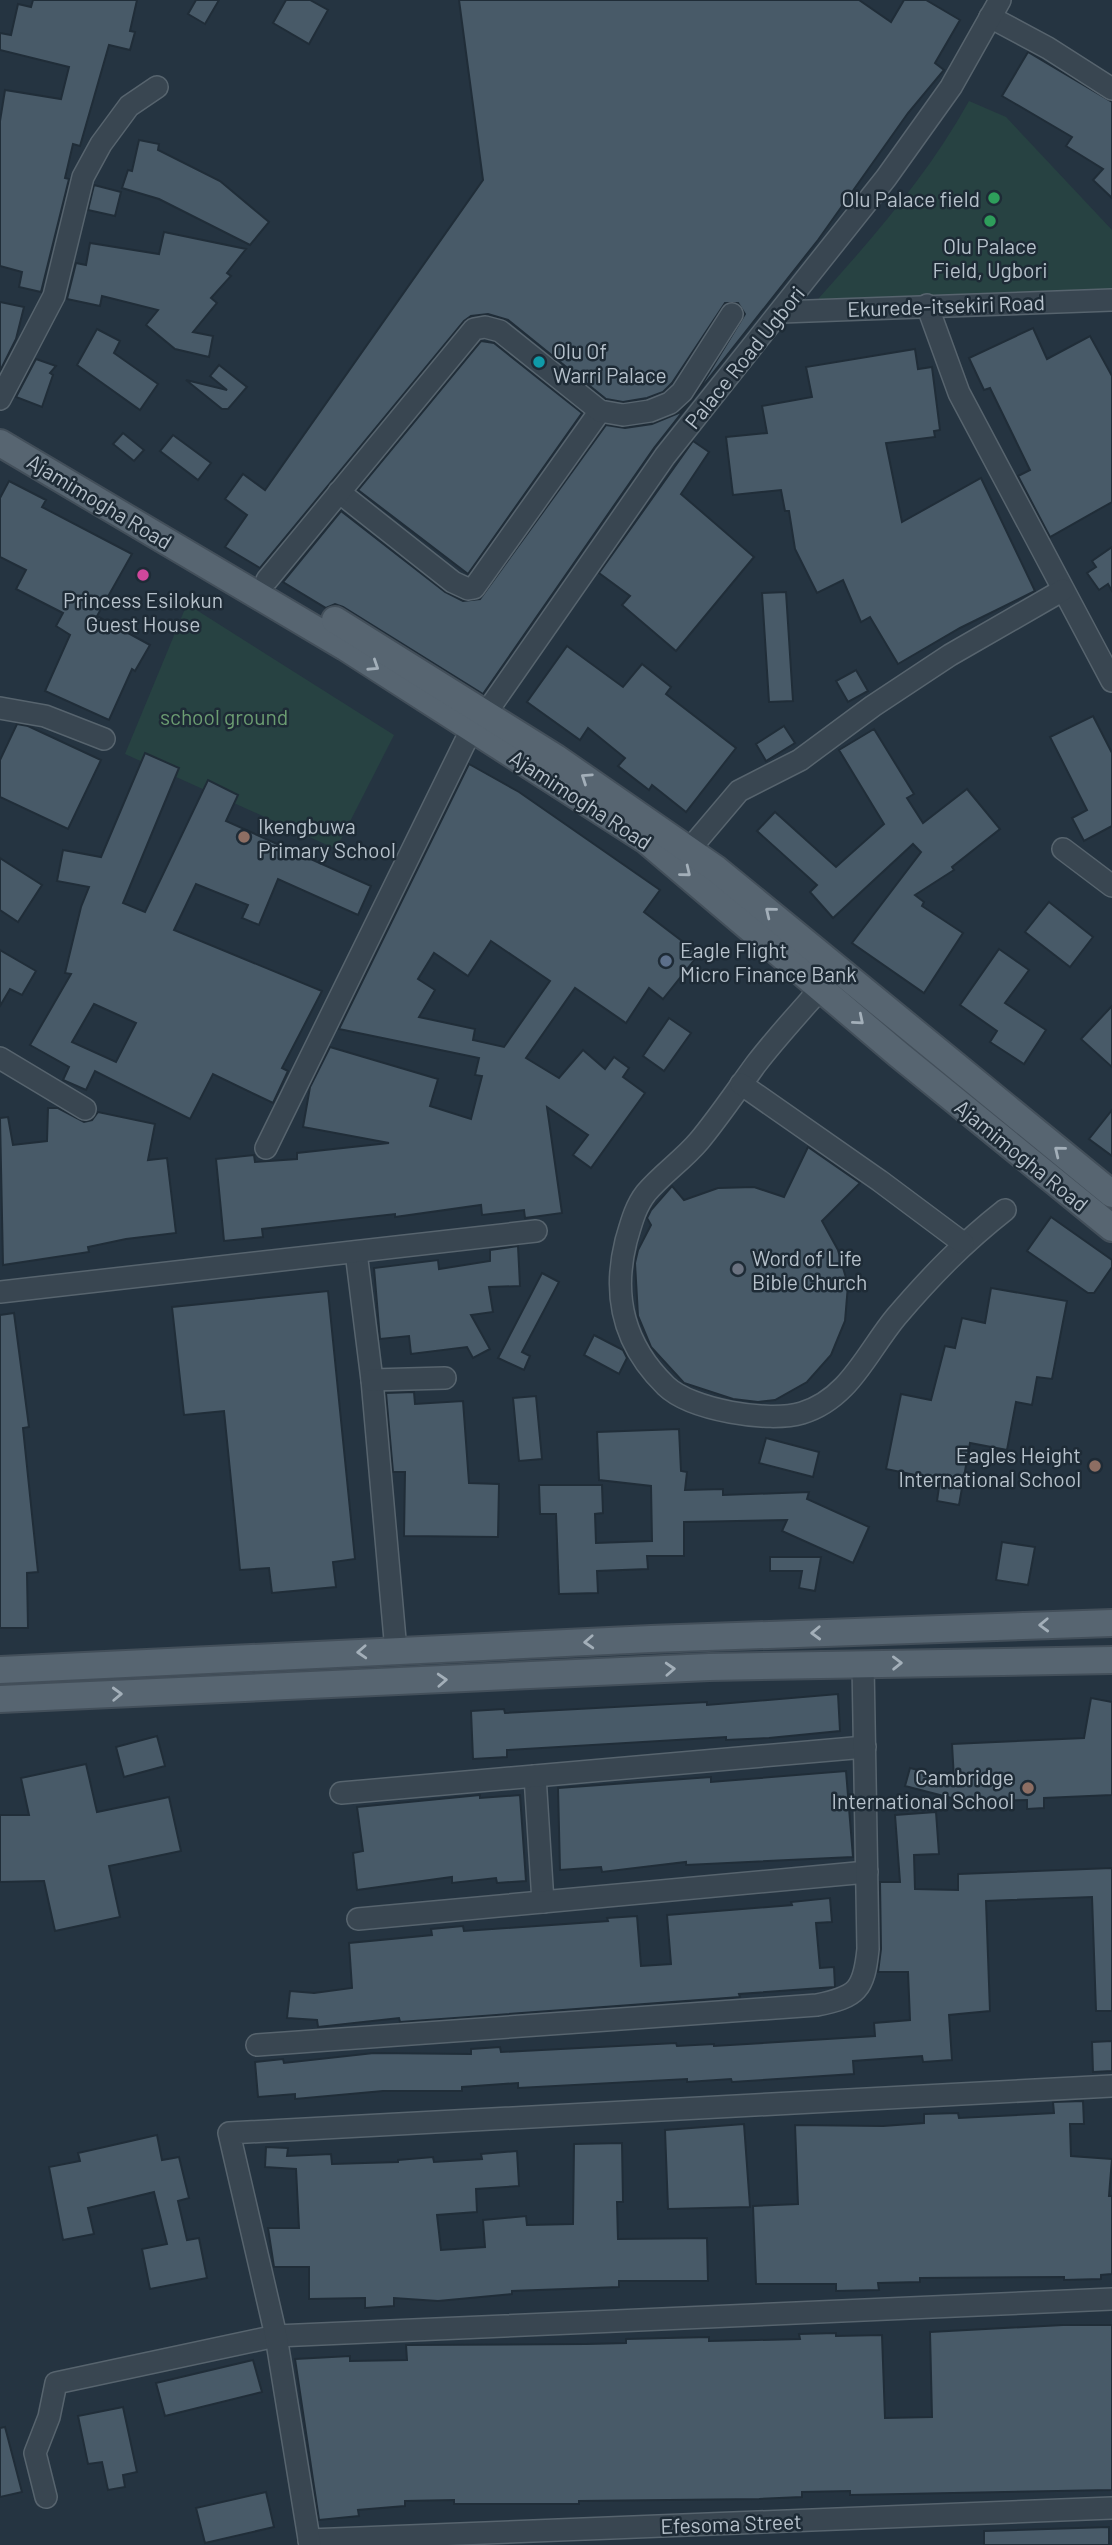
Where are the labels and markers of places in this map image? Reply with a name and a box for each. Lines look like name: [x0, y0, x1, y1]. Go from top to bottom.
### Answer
place label: Olu Palace field: [841, 186, 980, 211]
marker: Olu Palace field: [986, 190, 1002, 206]
marker: Olu Palace Field, Ugbori: [982, 213, 998, 229]
place label: Olu Palace Field, Ugbori: [932, 233, 1048, 282]
place label: Olu Of Warri Palace: [553, 338, 667, 387]
marker: Olu Of Warri Palace: [531, 354, 547, 370]
marker: Princess Esilokun Guest House: [135, 567, 151, 583]
place label: Princess Esilokun Guest House: [63, 587, 223, 636]
place label: Ikengbuwa Primary School: [258, 813, 396, 862]
marker: Ikengbuwa Primary School: [236, 829, 252, 845]
place label: Eagle Flight Micro Finance Bank: [680, 937, 857, 986]
marker: Eagle Flight Micro Finance Bank: [658, 953, 674, 969]
place label: Word of Life Bible Church: [752, 1245, 867, 1294]
marker: Word of Life Bible Church: [730, 1261, 746, 1277]
place label: Eagles Height International School: [899, 1442, 1081, 1491]
marker: Eagles Height International School: [1087, 1458, 1103, 1474]
place label: Cambridge International School: [832, 1764, 1014, 1813]
marker: Cambridge International School: [1020, 1780, 1036, 1796]

